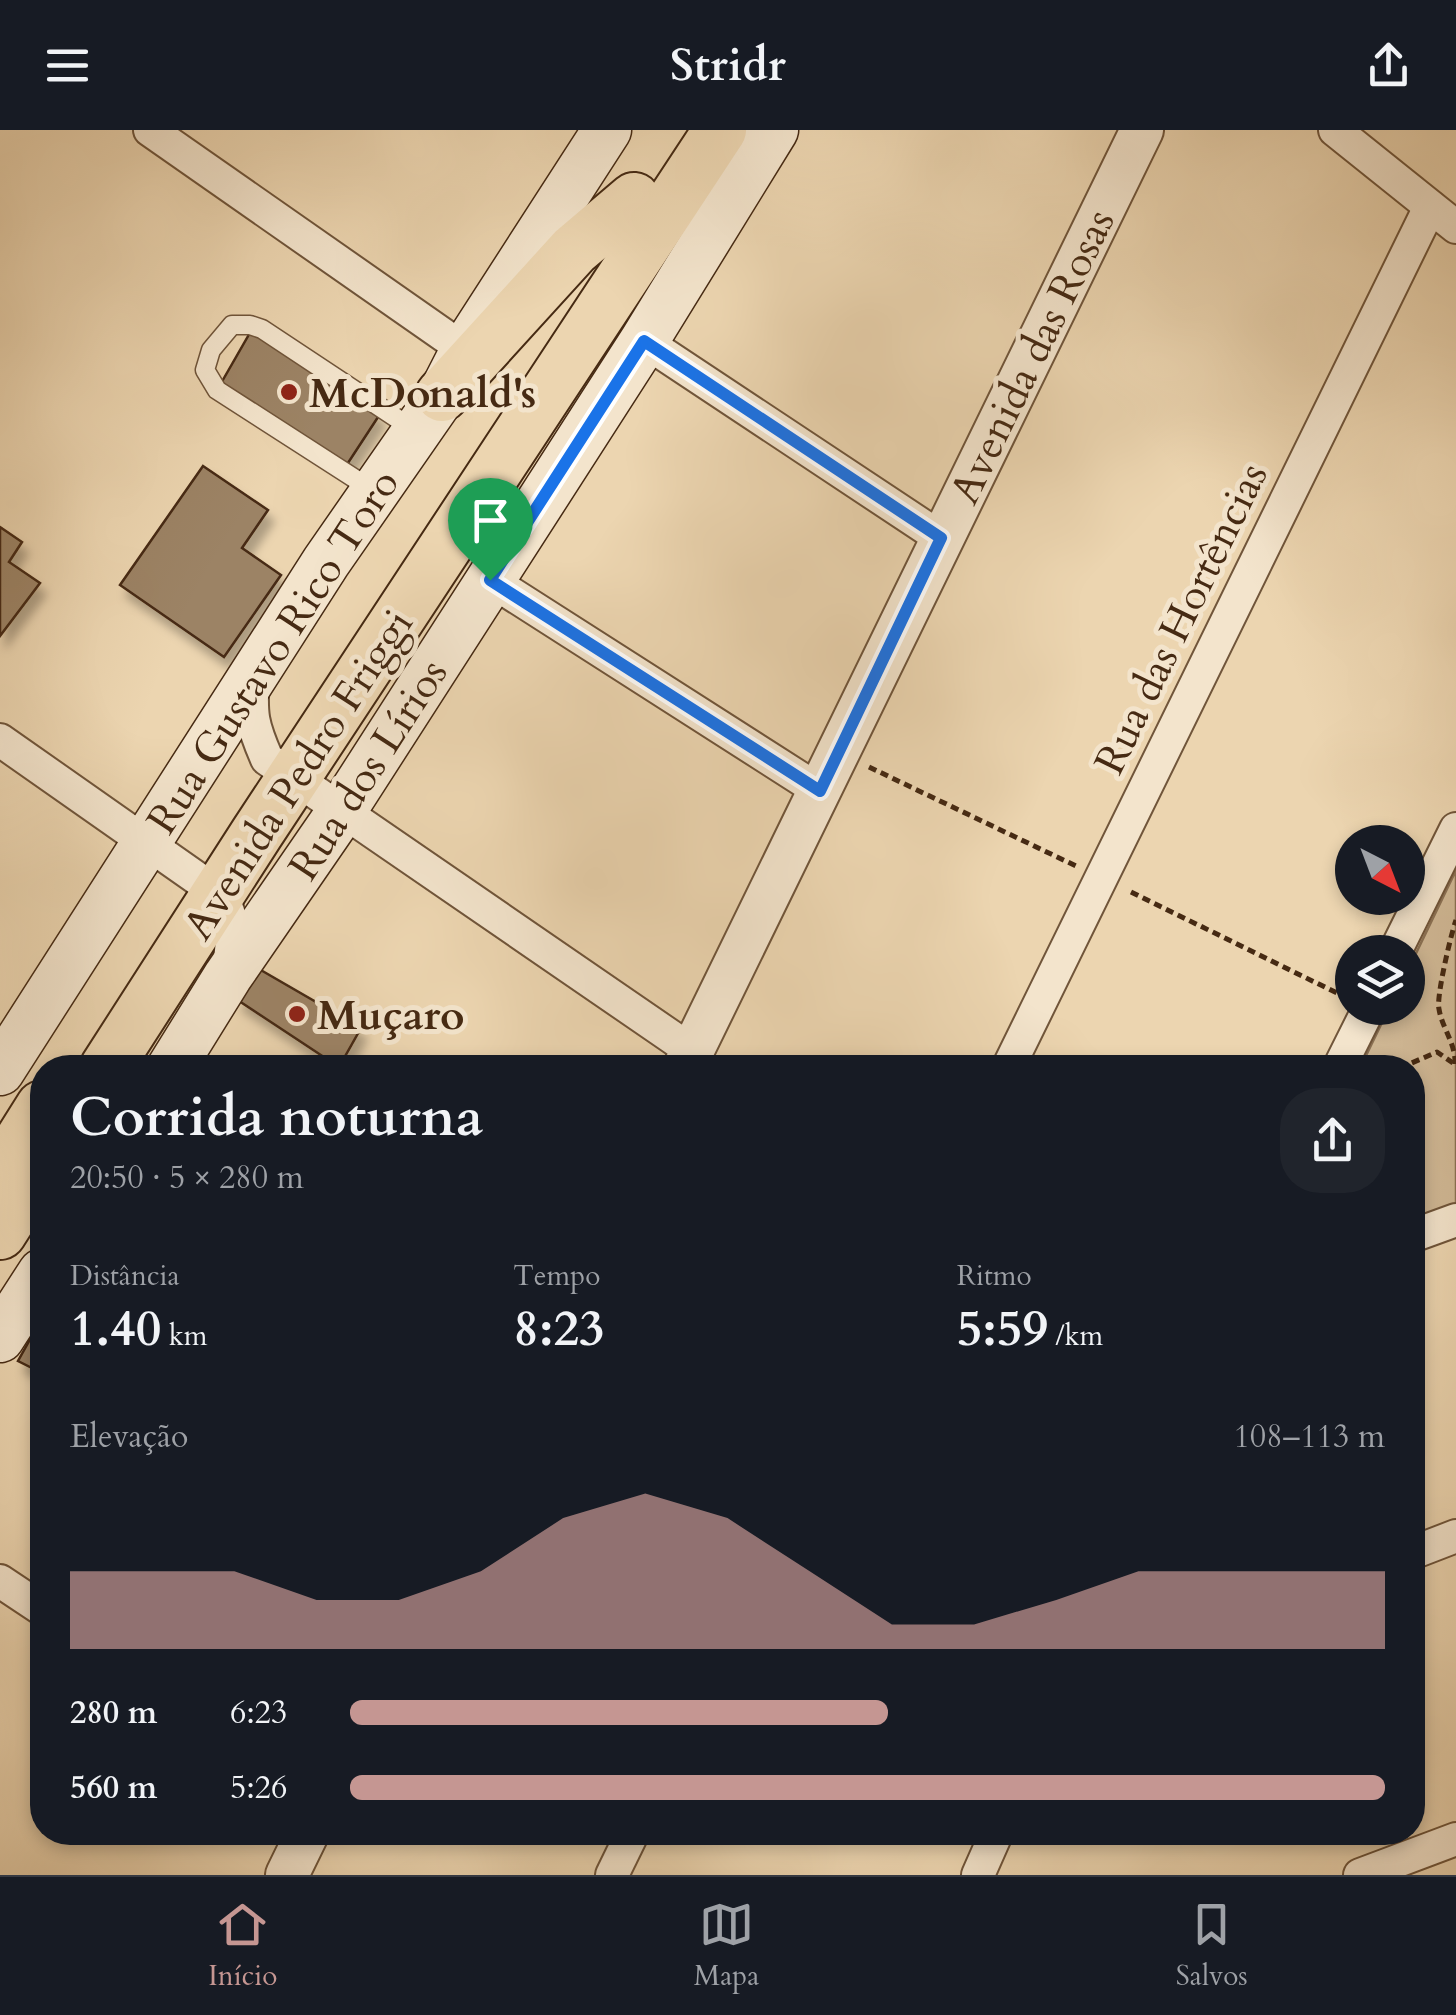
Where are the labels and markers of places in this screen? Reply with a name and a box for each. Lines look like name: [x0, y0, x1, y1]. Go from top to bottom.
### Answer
place label: McDonald's: [309, 365, 536, 422]
marker: McDonald's: [278, 381, 300, 403]
pin: [448, 478, 533, 581]
place label: Muçaro: [317, 987, 465, 1044]
marker: Muçaro: [286, 1003, 308, 1025]

